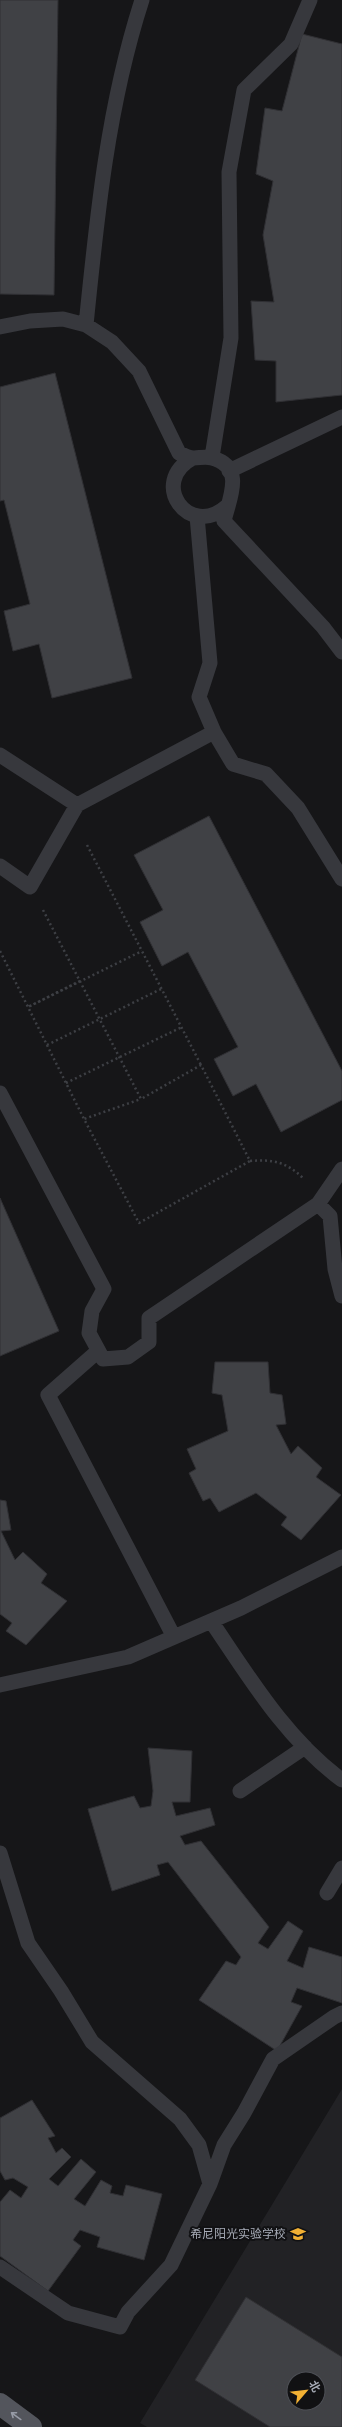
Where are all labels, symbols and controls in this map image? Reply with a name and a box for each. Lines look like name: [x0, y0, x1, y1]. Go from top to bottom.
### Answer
school or university icon: 希尼阳光实验学校: [289, 2225, 307, 2243]
place label: 希尼阳光实验学校: [190, 2226, 286, 2241]
north arrow: [286, 2371, 326, 2411]
text: 北: [306, 2378, 324, 2394]
one-way arrow: [10, 2411, 21, 2420]

